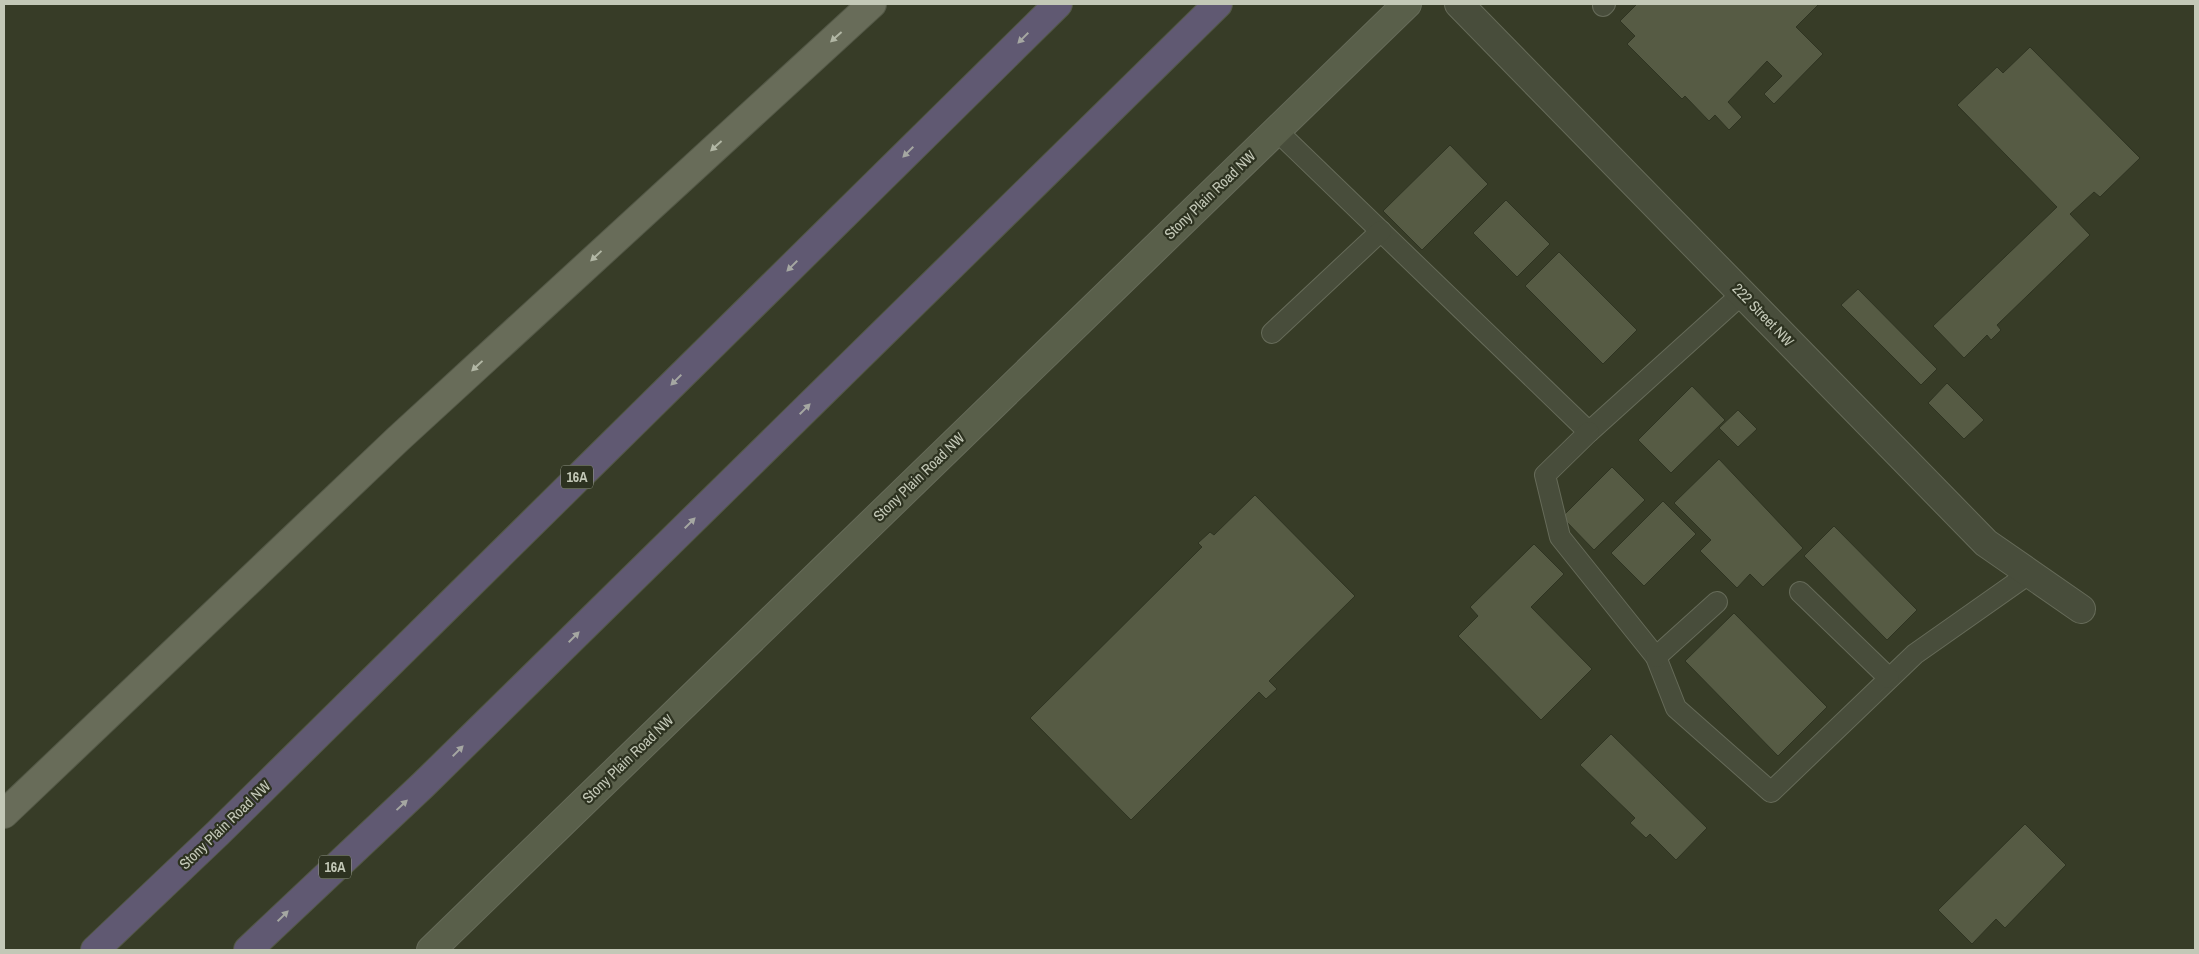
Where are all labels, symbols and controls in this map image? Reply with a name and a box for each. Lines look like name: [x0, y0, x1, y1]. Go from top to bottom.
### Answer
one-way arrow: [830, 31, 842, 43]
one-way arrow: [1018, 32, 1030, 44]
one-way arrow: [709, 141, 722, 152]
street label: Stony Plain Road NW: [1159, 145, 1260, 244]
one-way arrow: [902, 146, 914, 158]
one-way arrow: [591, 250, 603, 262]
one-way arrow: [786, 260, 798, 272]
street label: 222 Street NW: [1728, 278, 1799, 351]
one-way arrow: [470, 361, 483, 372]
one-way arrow: [670, 374, 682, 386]
one-way arrow: [799, 403, 811, 415]
street label: Stony Plain Road NW: [868, 427, 969, 526]
road number: 16A: [561, 466, 593, 488]
one-way arrow: [683, 517, 695, 529]
one-way arrow: [567, 631, 579, 643]
street label: Stony Plain Road NW: [577, 709, 678, 808]
one-way arrow: [452, 745, 464, 757]
street label: Stony Plain Road NW: [174, 775, 275, 874]
one-way arrow: [395, 799, 407, 811]
road number: 16A: [319, 856, 351, 879]
one-way arrow: [277, 910, 289, 922]

